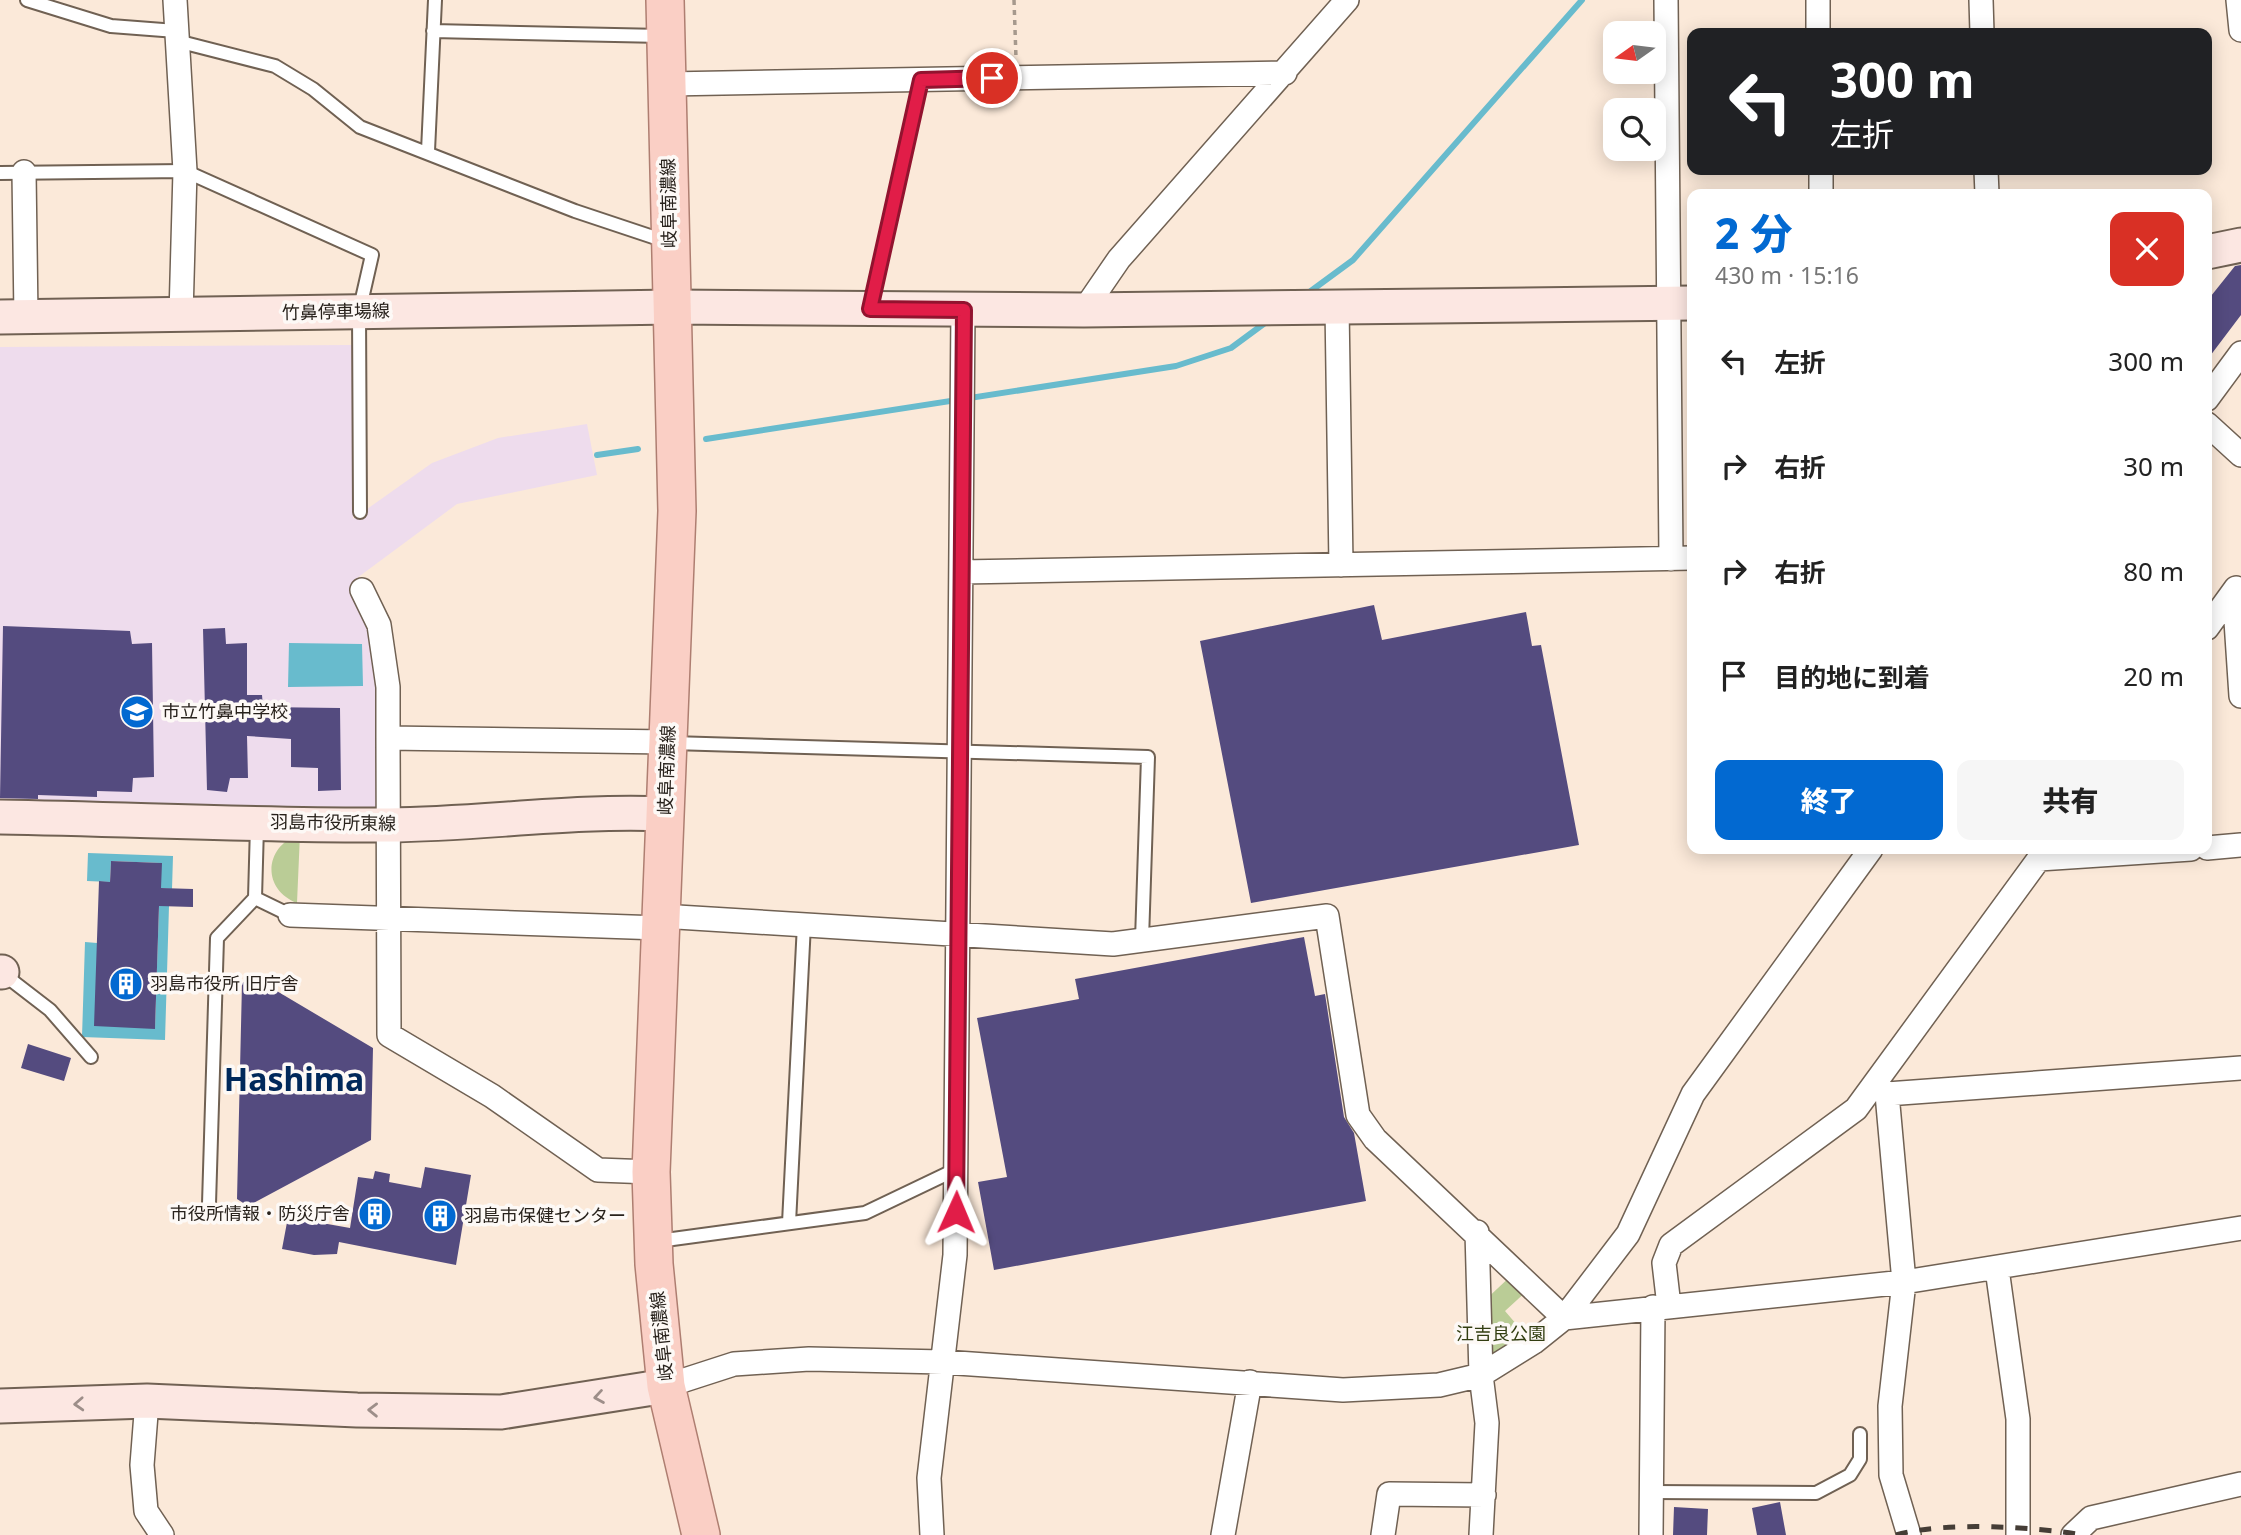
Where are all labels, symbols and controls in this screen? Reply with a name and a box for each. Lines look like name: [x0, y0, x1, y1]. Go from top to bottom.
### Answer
north arrow: [1603, 21, 1666, 84]
map controls: [1603, 21, 1666, 161]
text: 300 m: [1830, 46, 1975, 112]
pin: [962, 48, 1022, 108]
icon: left: [1715, 56, 1806, 147]
icon: arrive: [973, 59, 1011, 97]
button: search: [1603, 98, 1666, 161]
text: 左折: [1830, 112, 1894, 155]
street label: 岐阜南濃線: [655, 158, 681, 248]
text: 2 分: [1715, 204, 1792, 261]
button: close: [2110, 212, 2184, 286]
text: 430 m · 15:16: [1715, 259, 1859, 291]
street label: 竹鼻停車場線: [282, 298, 390, 324]
icon: left: [1715, 342, 1753, 380]
text: 300 m: [2108, 343, 2184, 379]
text: 左折: [1774, 344, 1826, 380]
icon: right: [1715, 447, 1753, 485]
text: 30 m: [2123, 448, 2184, 484]
text: 右折: [1774, 449, 1826, 485]
icon: right: [1715, 552, 1753, 590]
text: 80 m: [2123, 553, 2184, 589]
text: 右折: [1774, 554, 1826, 590]
icon: arrive: [1715, 657, 1753, 695]
text: 20 m: [2123, 658, 2184, 694]
text: 目的地に到着: [1774, 659, 1930, 695]
school or university icon: 市立竹鼻中学校: [118, 693, 156, 731]
place label: 市立竹鼻中学校: [162, 699, 288, 723]
street label: 岐阜南濃線: [652, 725, 680, 815]
button: 終了: [1715, 760, 1943, 840]
button: 共有: [1957, 760, 2184, 840]
street label: 羽島市役所東線: [270, 809, 396, 835]
building icon: 羽島市役所 旧庁舎: [107, 965, 145, 1003]
place label: 羽島市役所 旧庁舎: [150, 971, 299, 995]
district label: Hashima: [224, 1057, 364, 1100]
position arrow: [919, 1175, 993, 1249]
building icon: 市役所情報・防災庁舎: [356, 1195, 394, 1233]
building icon: 羽島市保健センター: [421, 1197, 459, 1235]
place label: 市役所情報・防災庁舎: [170, 1201, 350, 1225]
place label: 羽島市保健センター: [464, 1203, 626, 1227]
street label: 岐阜南濃線: [644, 1290, 678, 1382]
park label: 江吉良公園: [1456, 1321, 1546, 1345]
one-way arrow: [593, 1389, 605, 1404]
one-way arrow: [73, 1396, 84, 1411]
one-way arrow: [367, 1402, 377, 1418]

